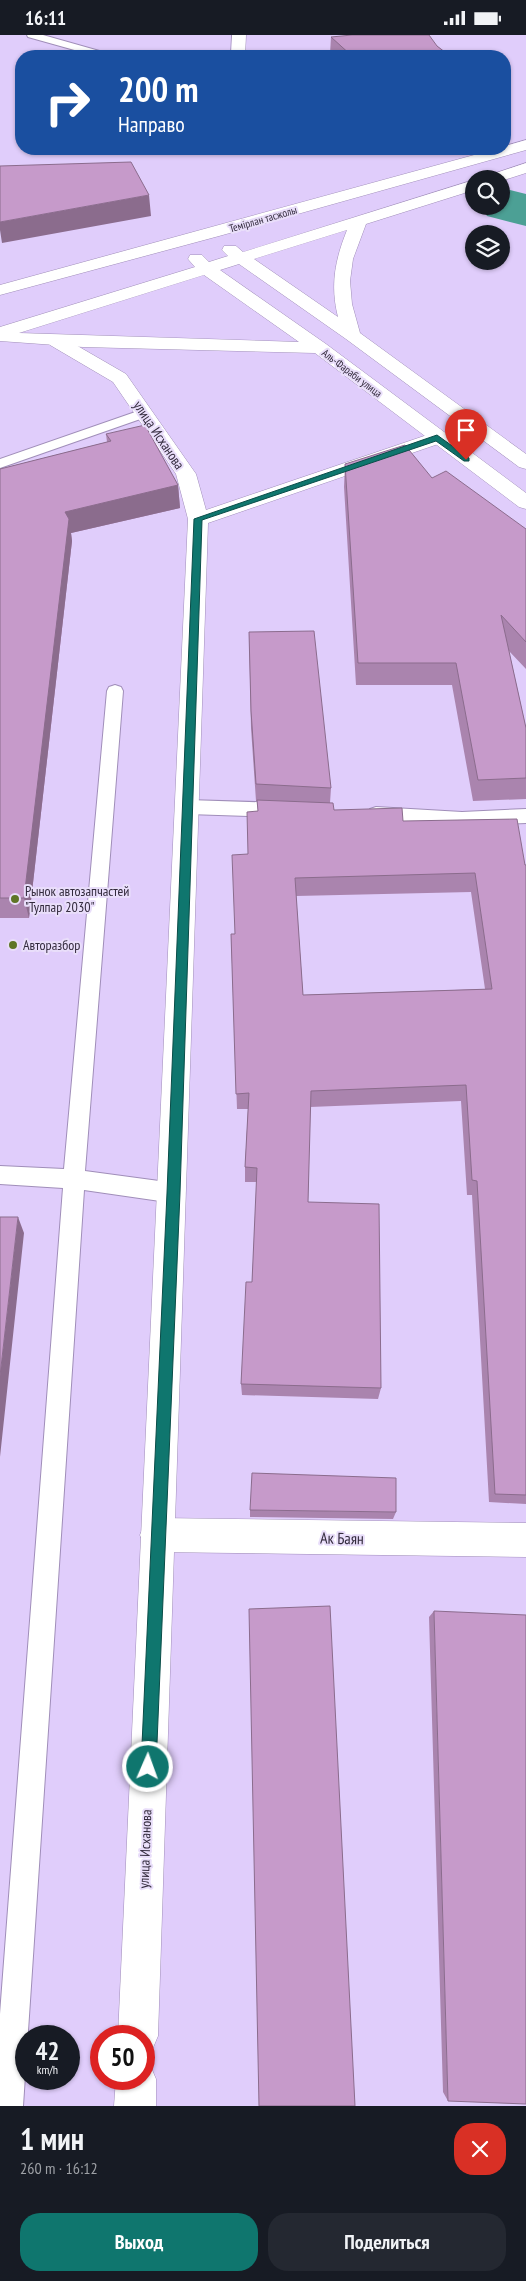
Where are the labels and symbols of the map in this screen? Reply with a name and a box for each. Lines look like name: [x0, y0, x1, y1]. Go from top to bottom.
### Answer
street label: Темірлан тасжолы: [227, 203, 299, 235]
street label: Аль-Фараби улица: [319, 346, 385, 400]
street label: улица Исханова: [129, 397, 189, 473]
pin: [445, 409, 487, 460]
place label: Рынок автозапчастей "Тулпар 2030": [25, 882, 129, 916]
marker: Рынок автозапчастей "Тулпар 2030": [9, 893, 21, 905]
place label: Авторазбор: [23, 936, 80, 954]
marker: Авторазбор: [7, 939, 19, 951]
street label: Ак Баян: [320, 1528, 364, 1548]
position arrow: [121, 1740, 173, 1792]
street label: улица Исханова: [135, 1809, 155, 1889]
speed limit sign: 50: [90, 2025, 155, 2090]

